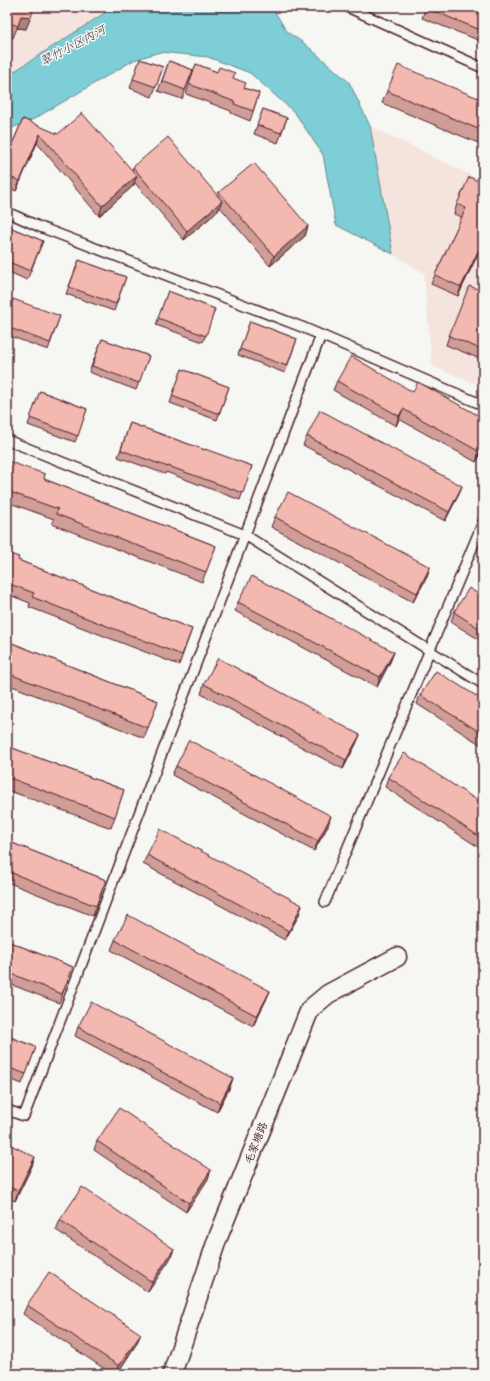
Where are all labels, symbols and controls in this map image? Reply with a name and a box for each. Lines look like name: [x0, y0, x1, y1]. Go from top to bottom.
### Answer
water label: 翠竹小区内河: [38, 22, 110, 70]
street label: 毛家塘路: [242, 1120, 270, 1166]

